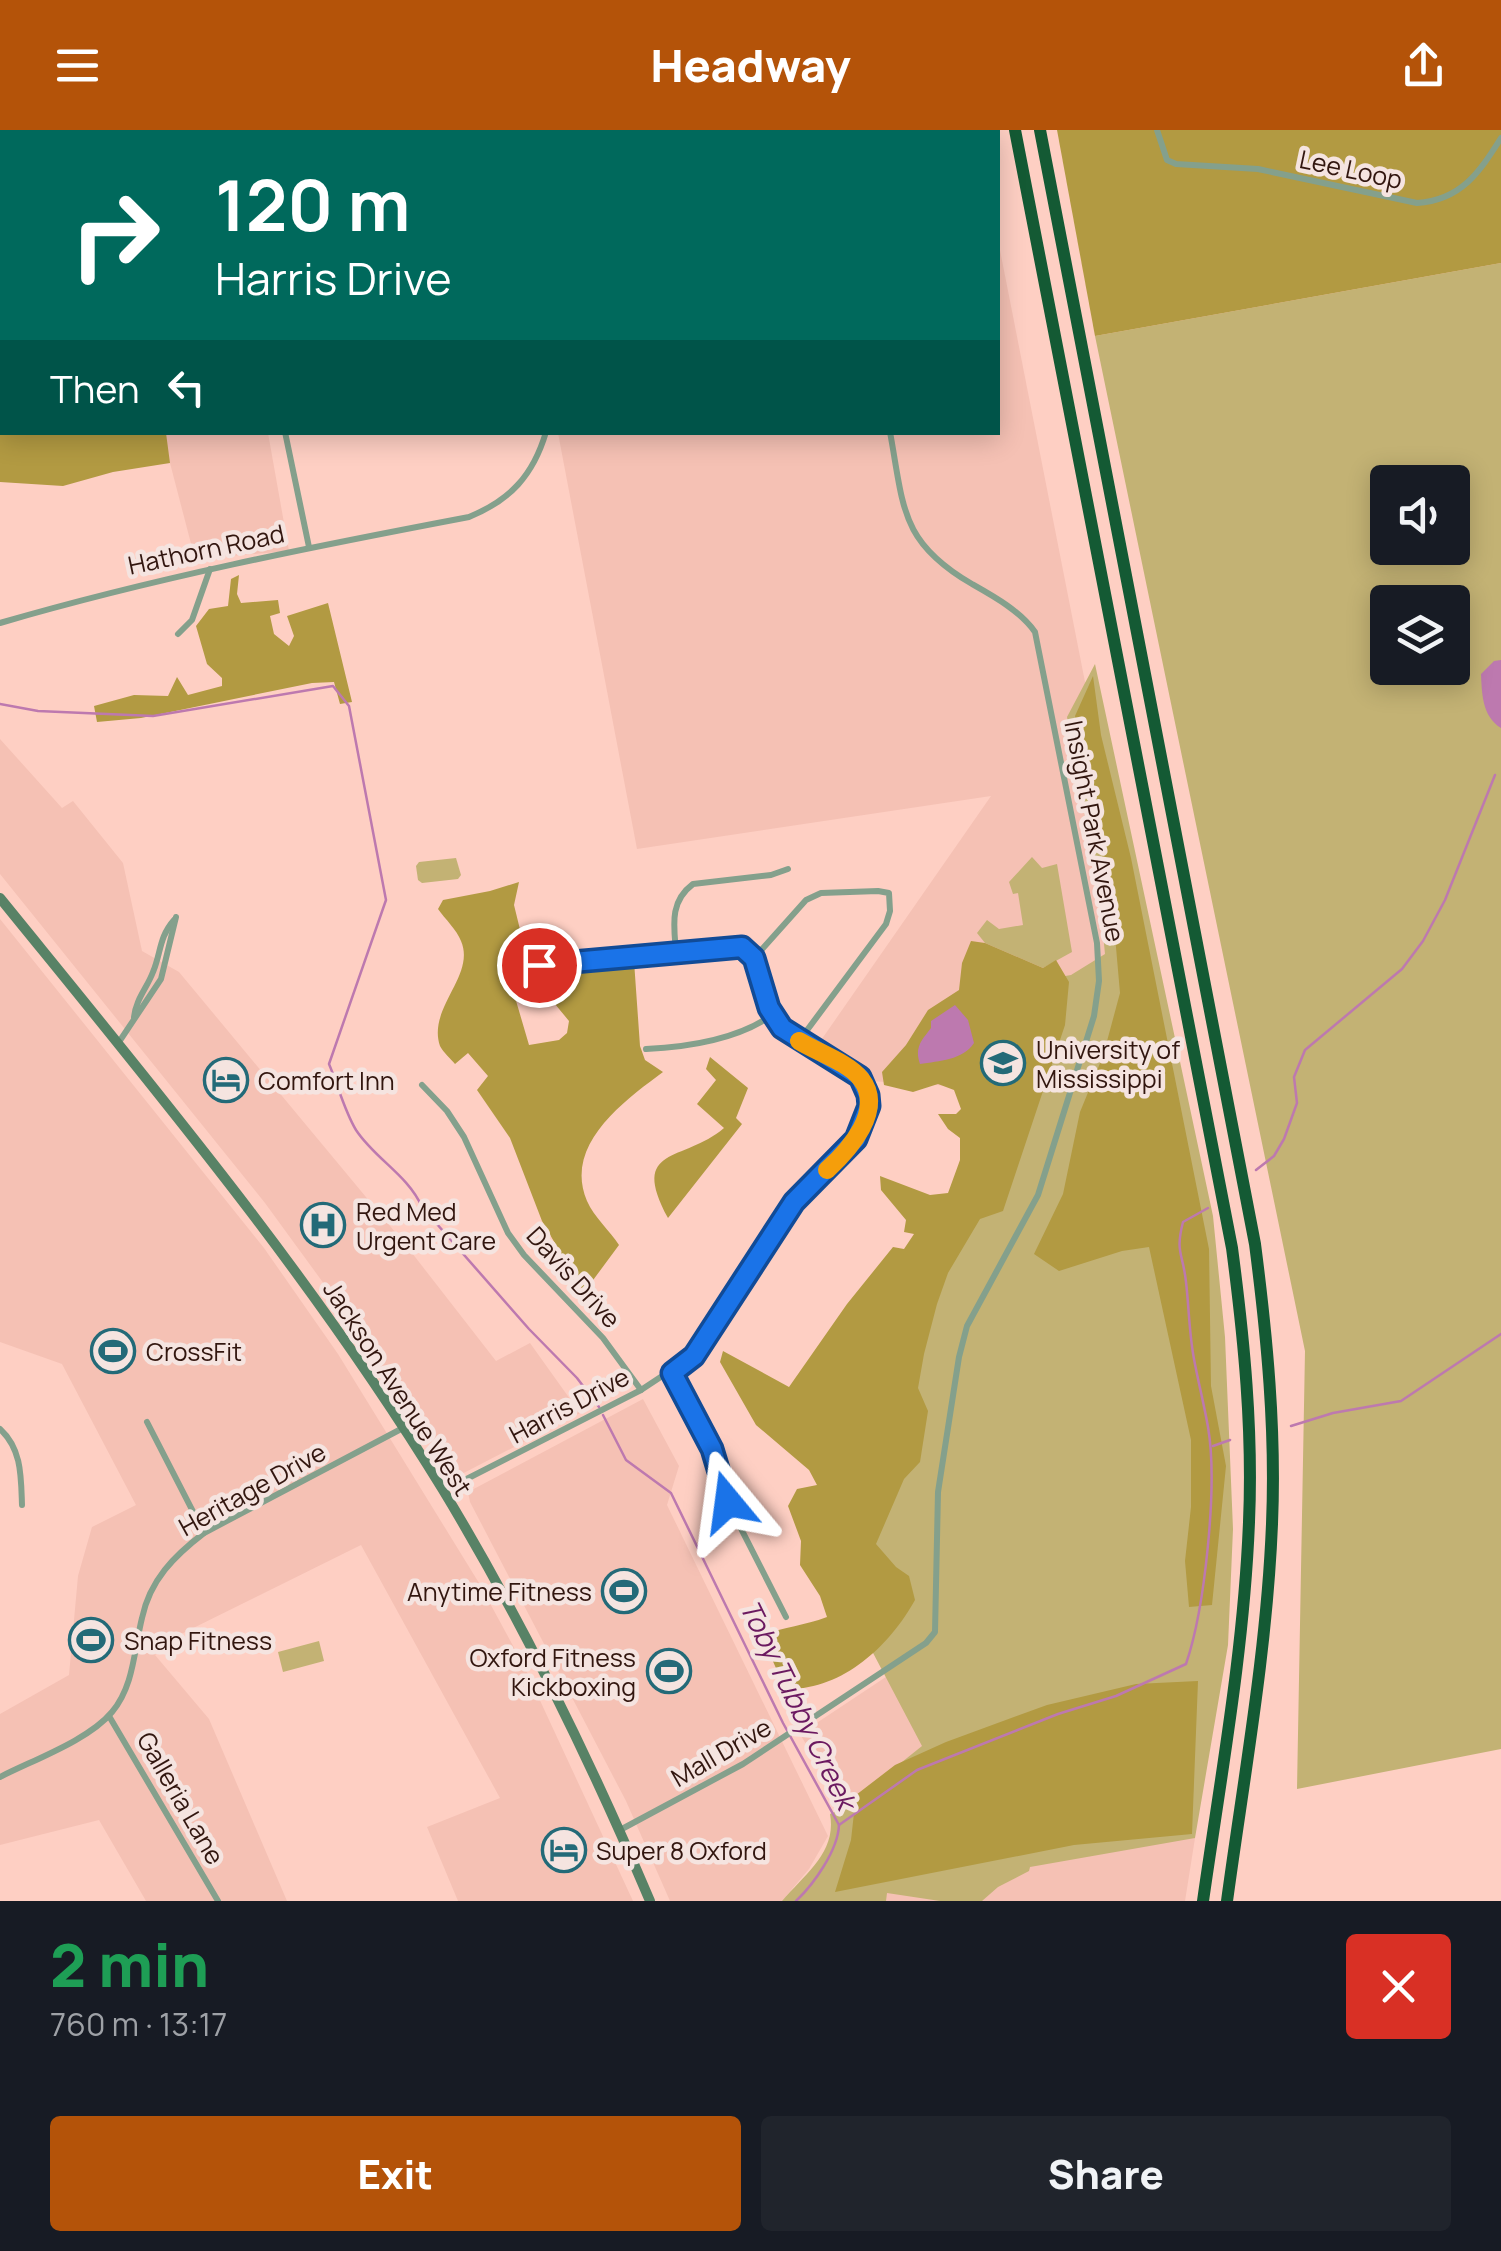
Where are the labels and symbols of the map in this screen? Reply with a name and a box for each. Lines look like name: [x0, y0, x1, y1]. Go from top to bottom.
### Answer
street label: Lee Loop: [1296, 141, 1406, 197]
street label: Hathorn Road: [125, 515, 287, 583]
street label: Insight Park Avenue: [1056, 717, 1134, 945]
pin: [497, 923, 582, 1008]
place label: University of Mississippi: [1036, 1032, 1180, 1096]
school or university icon: University of Mississippi: [980, 1040, 1026, 1086]
hotel icon: Comfort Inn: [203, 1057, 249, 1103]
place label: Comfort Inn: [258, 1063, 395, 1098]
place label: Red Med Urgent Care: [356, 1194, 496, 1258]
hospital icon: Red Med Urgent Care: [300, 1202, 346, 1248]
street label: Davis Drive: [519, 1219, 629, 1335]
street label: Jackson Avenue West: [315, 1274, 481, 1502]
sports icon: CrossFit: [90, 1328, 136, 1374]
place label: CrossFit: [146, 1334, 242, 1369]
street label: Harris Drive: [503, 1359, 635, 1451]
street label: Heritage Drive: [172, 1434, 332, 1544]
position arrow: [676, 1450, 780, 1554]
sports icon: Anytime Fitness: [601, 1568, 647, 1614]
place label: Anytime Fitness: [407, 1574, 592, 1609]
water label: Toby Tubby Creek: [732, 1593, 868, 1819]
sports icon: Snap Fitness: [68, 1617, 114, 1663]
place label: Snap Fitness: [124, 1623, 272, 1658]
place label: Oxford Fitness Kickboxing: [469, 1640, 636, 1704]
sports icon: Oxford Fitness Kickboxing: [646, 1648, 692, 1694]
street label: Mall Drive: [665, 1709, 777, 1795]
street label: Galleria Lane: [129, 1725, 233, 1871]
hotel icon: Super 8 Oxford: [541, 1827, 587, 1873]
place label: Super 8 Oxford: [596, 1833, 767, 1868]

